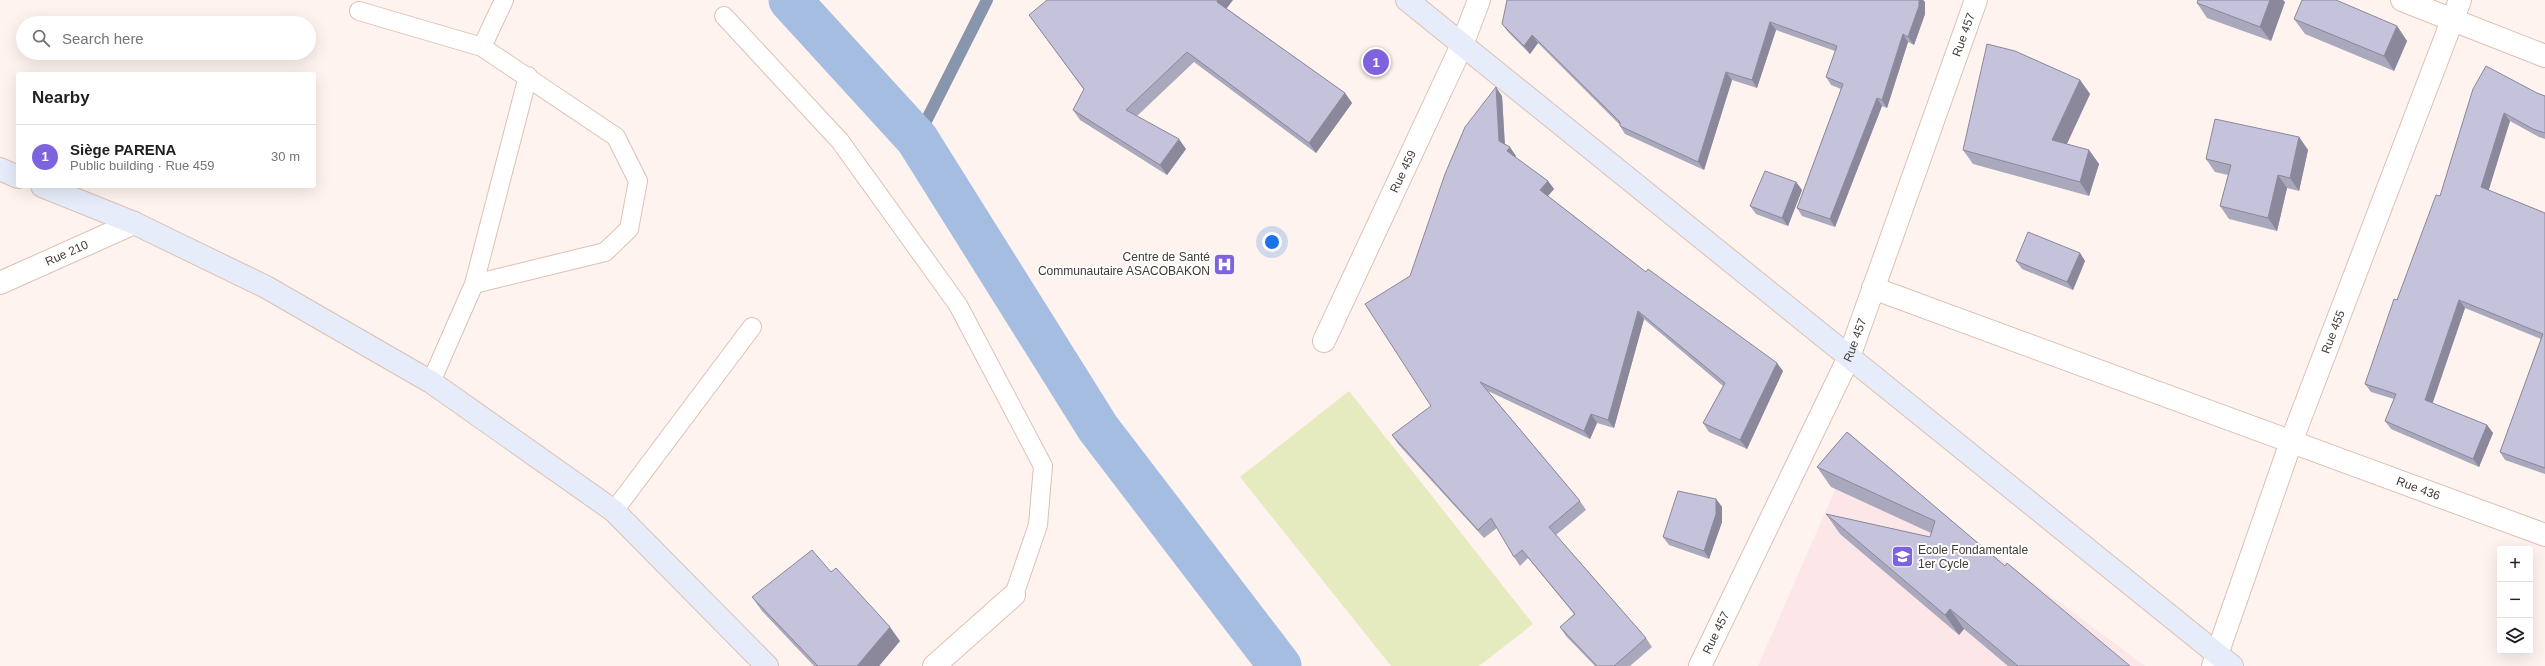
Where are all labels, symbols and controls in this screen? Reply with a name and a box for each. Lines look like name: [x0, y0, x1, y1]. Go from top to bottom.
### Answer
street label: Rue 457: [1949, 11, 1978, 59]
search box: [16, 16, 316, 60]
icon: search: [30, 27, 52, 49]
text: Search here: [62, 30, 144, 47]
pin: 1: [1363, 47, 1389, 77]
text: Nearby: [32, 88, 90, 107]
text: Siège PARENA: [70, 141, 176, 158]
street label: Rue 459: [1387, 148, 1419, 195]
text: 1: [41, 149, 49, 164]
text: 30 m: [271, 149, 300, 164]
text: Public building · Rue 459: [70, 158, 215, 173]
your location: [1262, 232, 1282, 252]
street label: Rue 210: [43, 237, 91, 269]
place label: Centre de Santé Communautaire ASACOBAKON: [1038, 250, 1210, 278]
hospital icon: Centre de Santé Communautaire ASACOBAKON: [1212, 251, 1238, 277]
street label: Rue 455: [2318, 308, 2348, 356]
street label: Rue 457: [1841, 316, 1869, 364]
street label: Rue 436: [2395, 474, 2442, 503]
place label: Ecole Fondamentale 1er Cycle: [1918, 543, 2028, 571]
school or university icon: Ecole Fondamentale 1er Cycle: [1889, 544, 1915, 570]
map controls: [2497, 546, 2533, 654]
button: +: [2497, 546, 2533, 582]
button: −: [2497, 582, 2533, 618]
street label: Rue 457: [1700, 609, 1732, 656]
button: layers: [2497, 618, 2533, 654]

